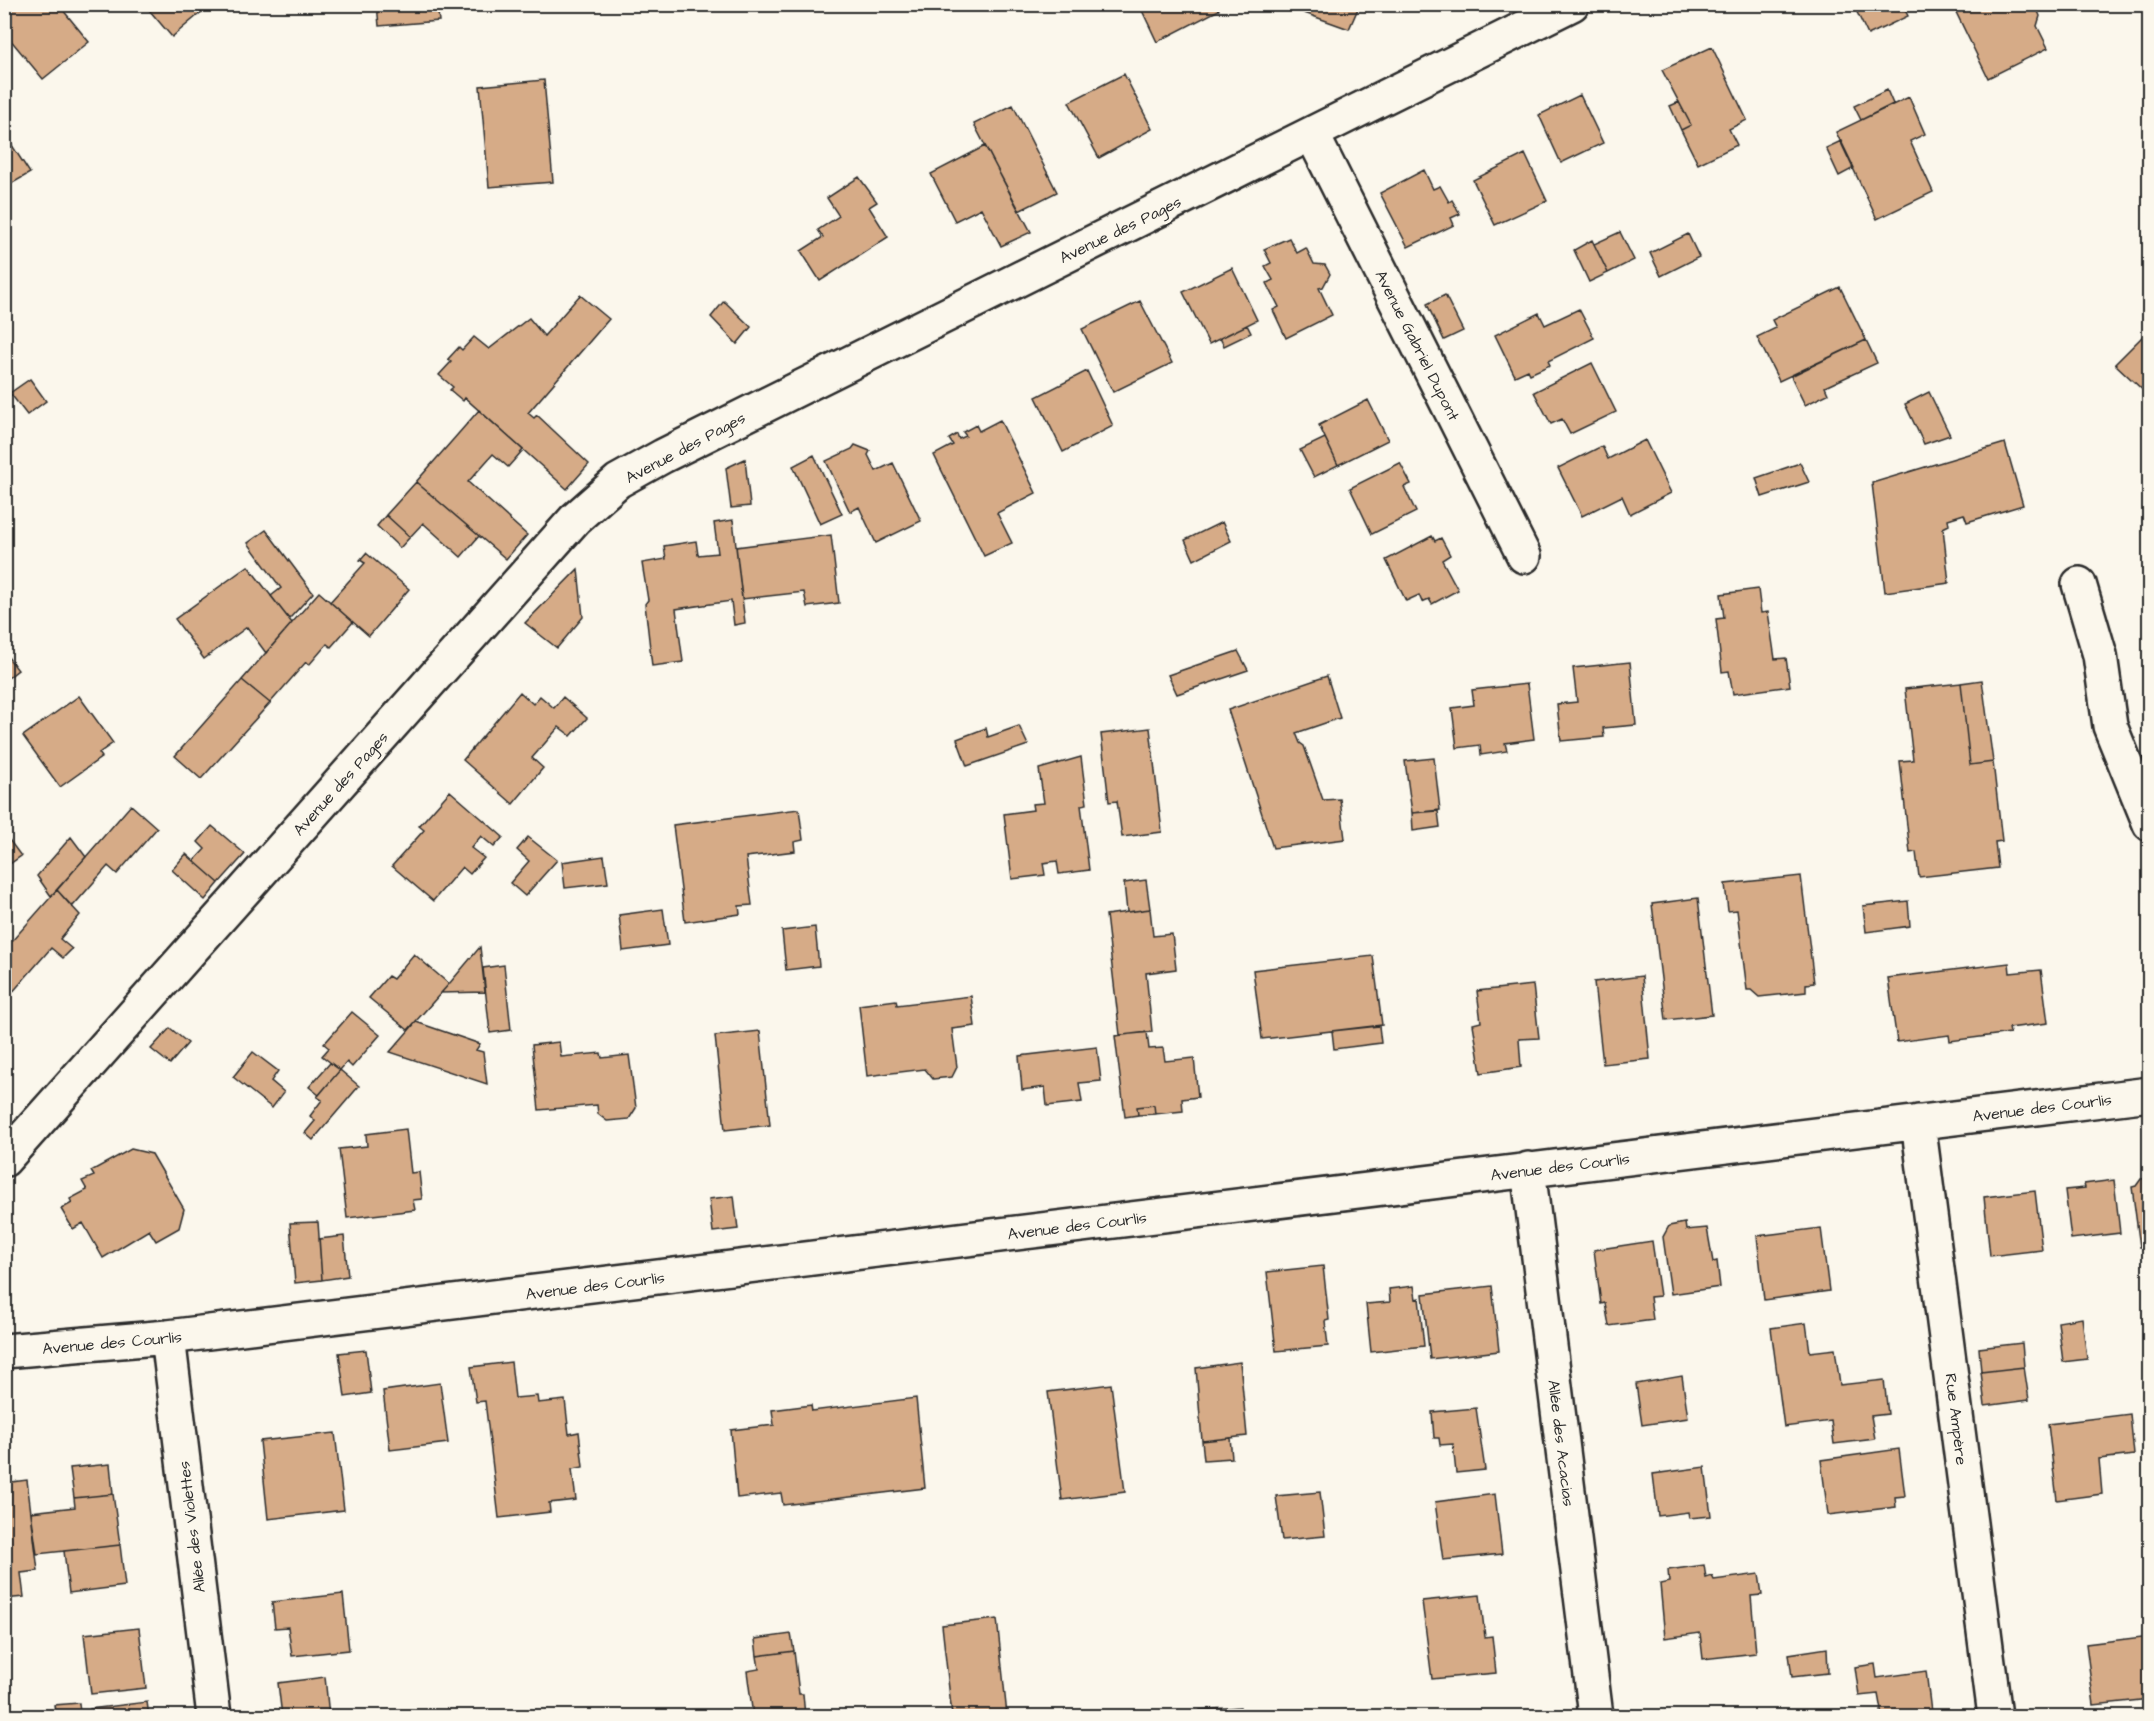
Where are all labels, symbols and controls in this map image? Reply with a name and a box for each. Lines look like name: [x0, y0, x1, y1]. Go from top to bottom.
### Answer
street label: Avenue des Pages: [1056, 191, 1185, 270]
street label: Avenue Gabriel Dupont: [1370, 266, 1465, 425]
street label: Avenue des Pages: [622, 407, 750, 490]
street label: Avenue des Pages: [288, 727, 394, 841]
street label: Avenue des Courlis: [1971, 1089, 2113, 1127]
street label: Avenue des Courlis: [1489, 1148, 1631, 1186]
street label: Avenue des Courlis: [1006, 1207, 1148, 1245]
street label: Avenue des Courlis: [524, 1267, 666, 1305]
street label: Avenue des Courlis: [41, 1326, 183, 1360]
street label: Rue Ampère: [1939, 1372, 1973, 1467]
street label: Allée des Acacias: [1542, 1378, 1580, 1508]
street label: Allée des Violettes: [173, 1460, 211, 1594]

